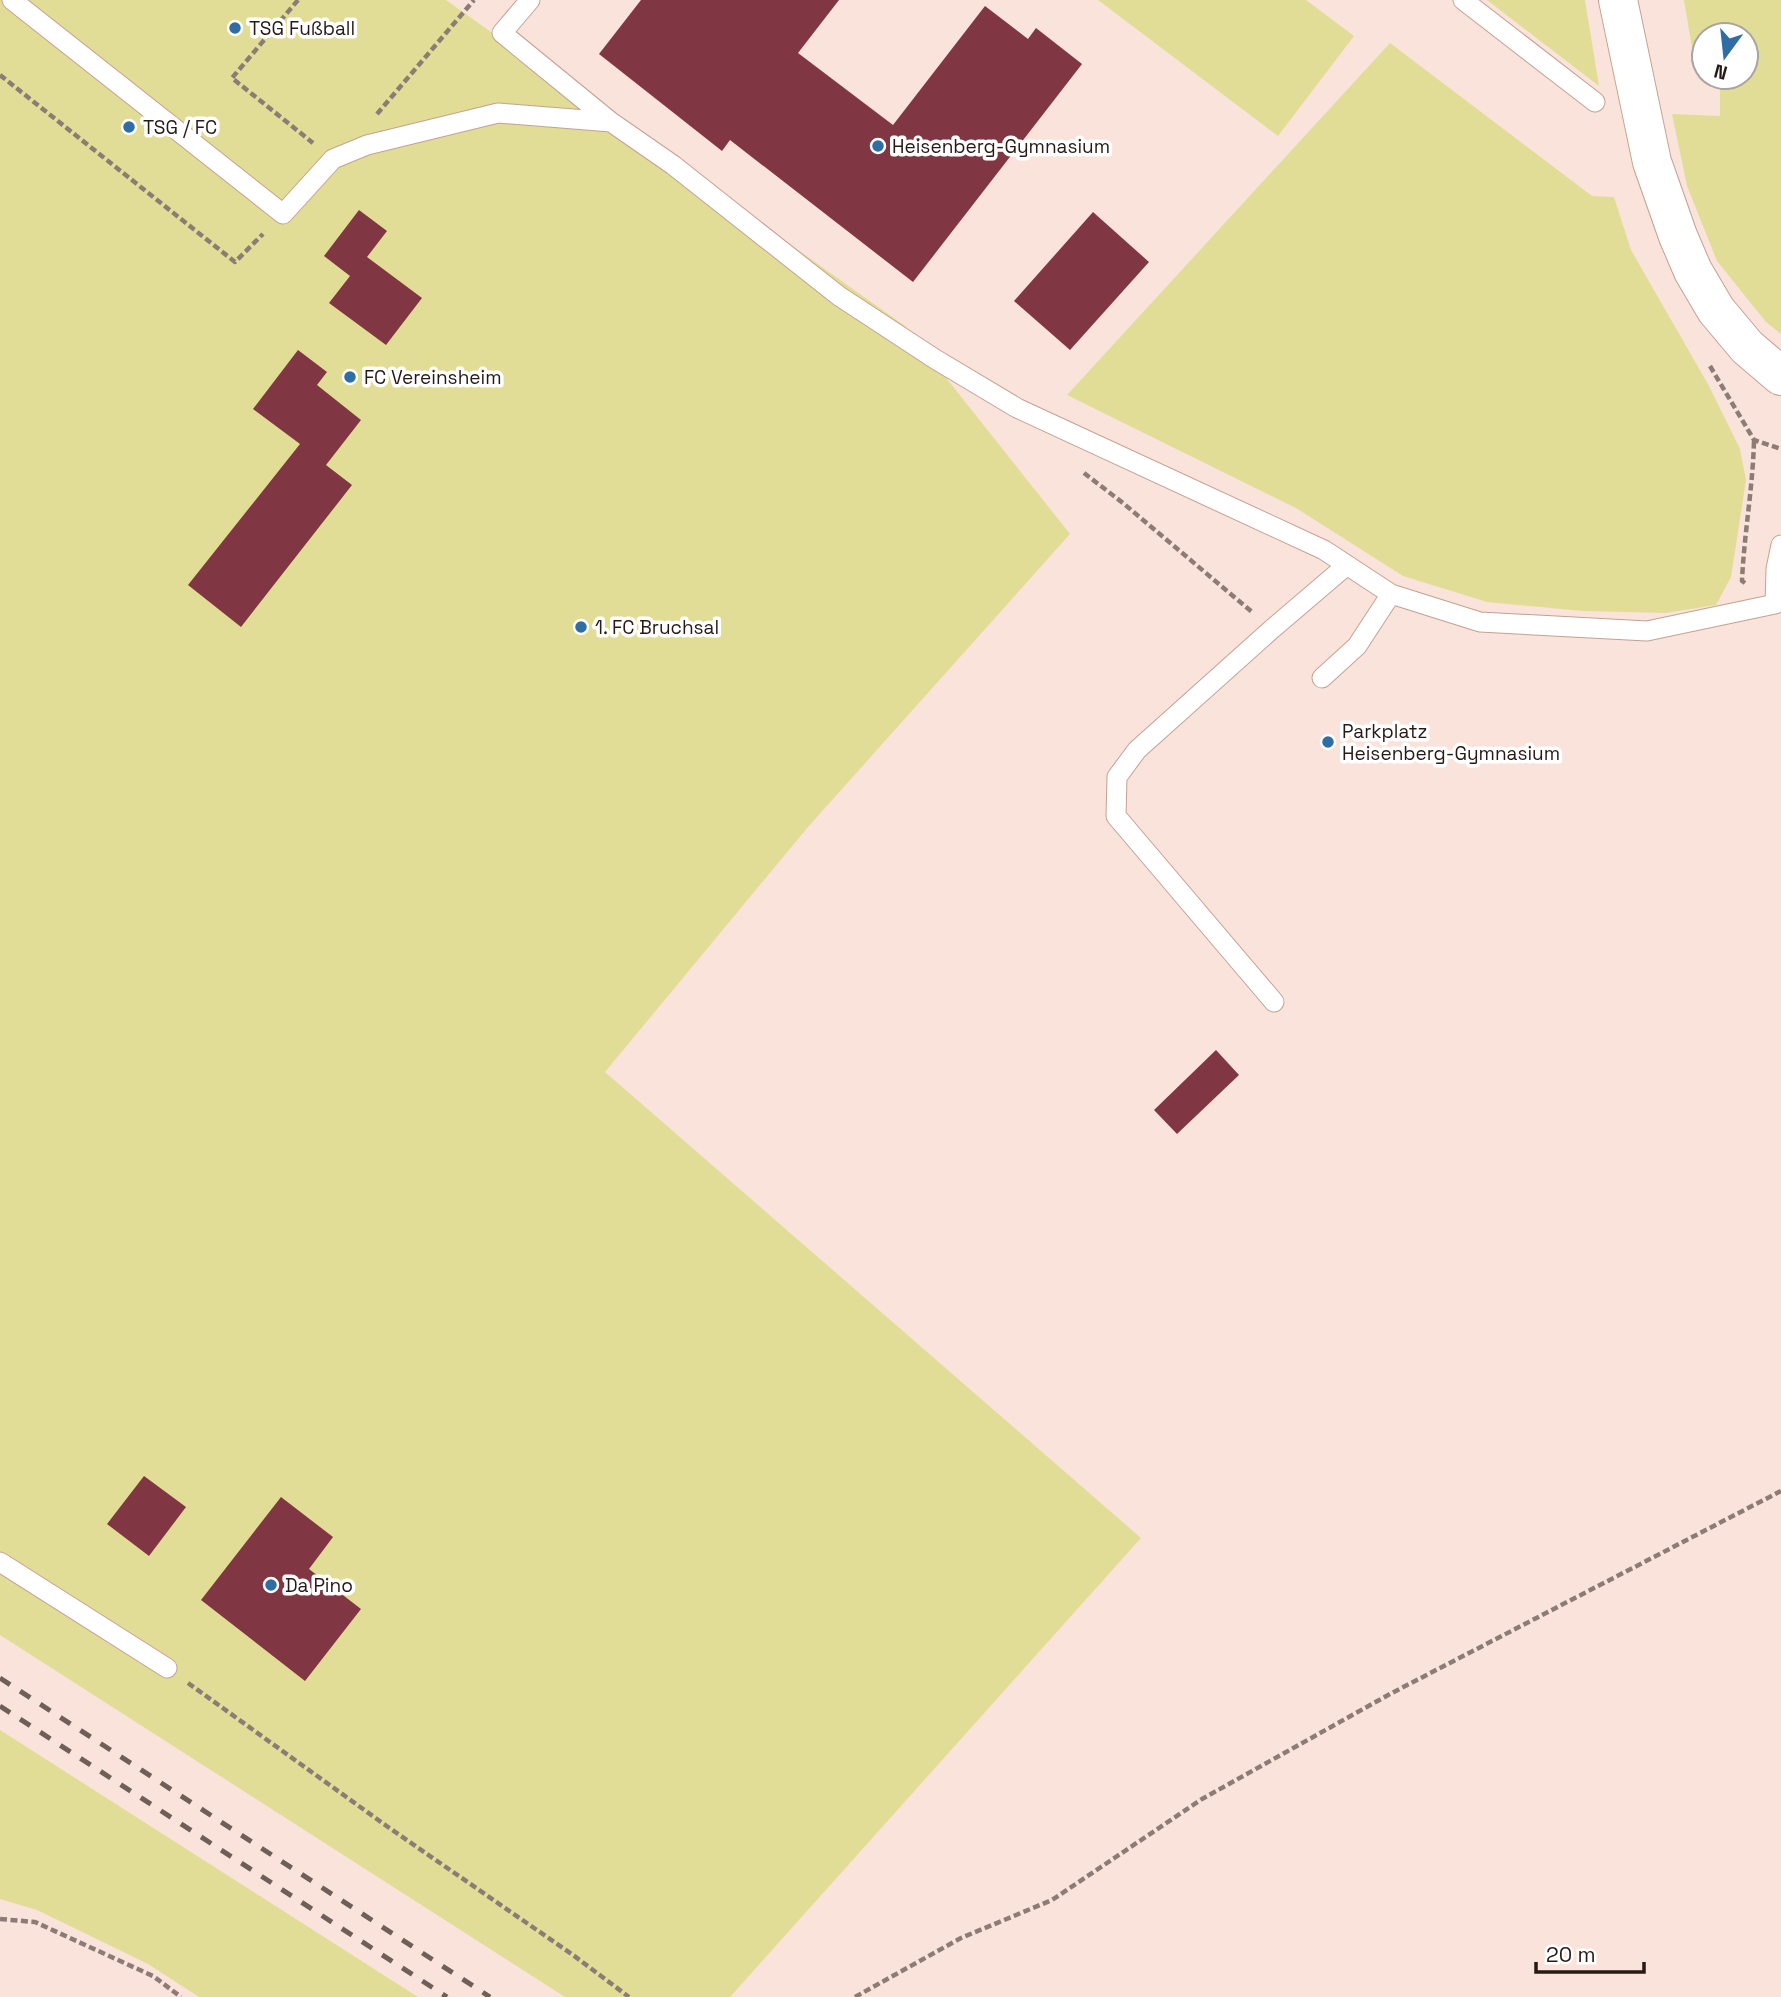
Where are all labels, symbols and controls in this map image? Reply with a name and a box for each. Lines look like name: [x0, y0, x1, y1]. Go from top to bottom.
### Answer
place label: TSG Fußball: [249, 16, 355, 41]
marker: TSG Fußball: [227, 20, 243, 36]
north arrow: [1690, 21, 1760, 91]
text: N: [1711, 58, 1730, 86]
place label: TSG / FC: [143, 115, 217, 140]
marker: TSG / FC: [121, 119, 137, 135]
place label: Heisenberg-Gymnasium: [892, 134, 1110, 159]
marker: Heisenberg-Gymnasium: [870, 138, 886, 154]
place label: FC Vereinsheim: [364, 365, 502, 390]
marker: FC Vereinsheim: [342, 369, 358, 385]
place label: 1. FC Bruchsal: [595, 615, 719, 640]
marker: 1. FC Bruchsal: [573, 619, 589, 635]
place label: Parkplatz Heisenberg-Gymnasium: [1342, 719, 1560, 766]
marker: Parkplatz Heisenberg-Gymnasium: [1320, 734, 1336, 750]
place label: Da Pino: [285, 1573, 353, 1598]
marker: Da Pino: [263, 1577, 279, 1593]
scale bar: [1536, 1930, 1644, 1974]
text: 20 m: [1546, 1941, 1596, 1968]

